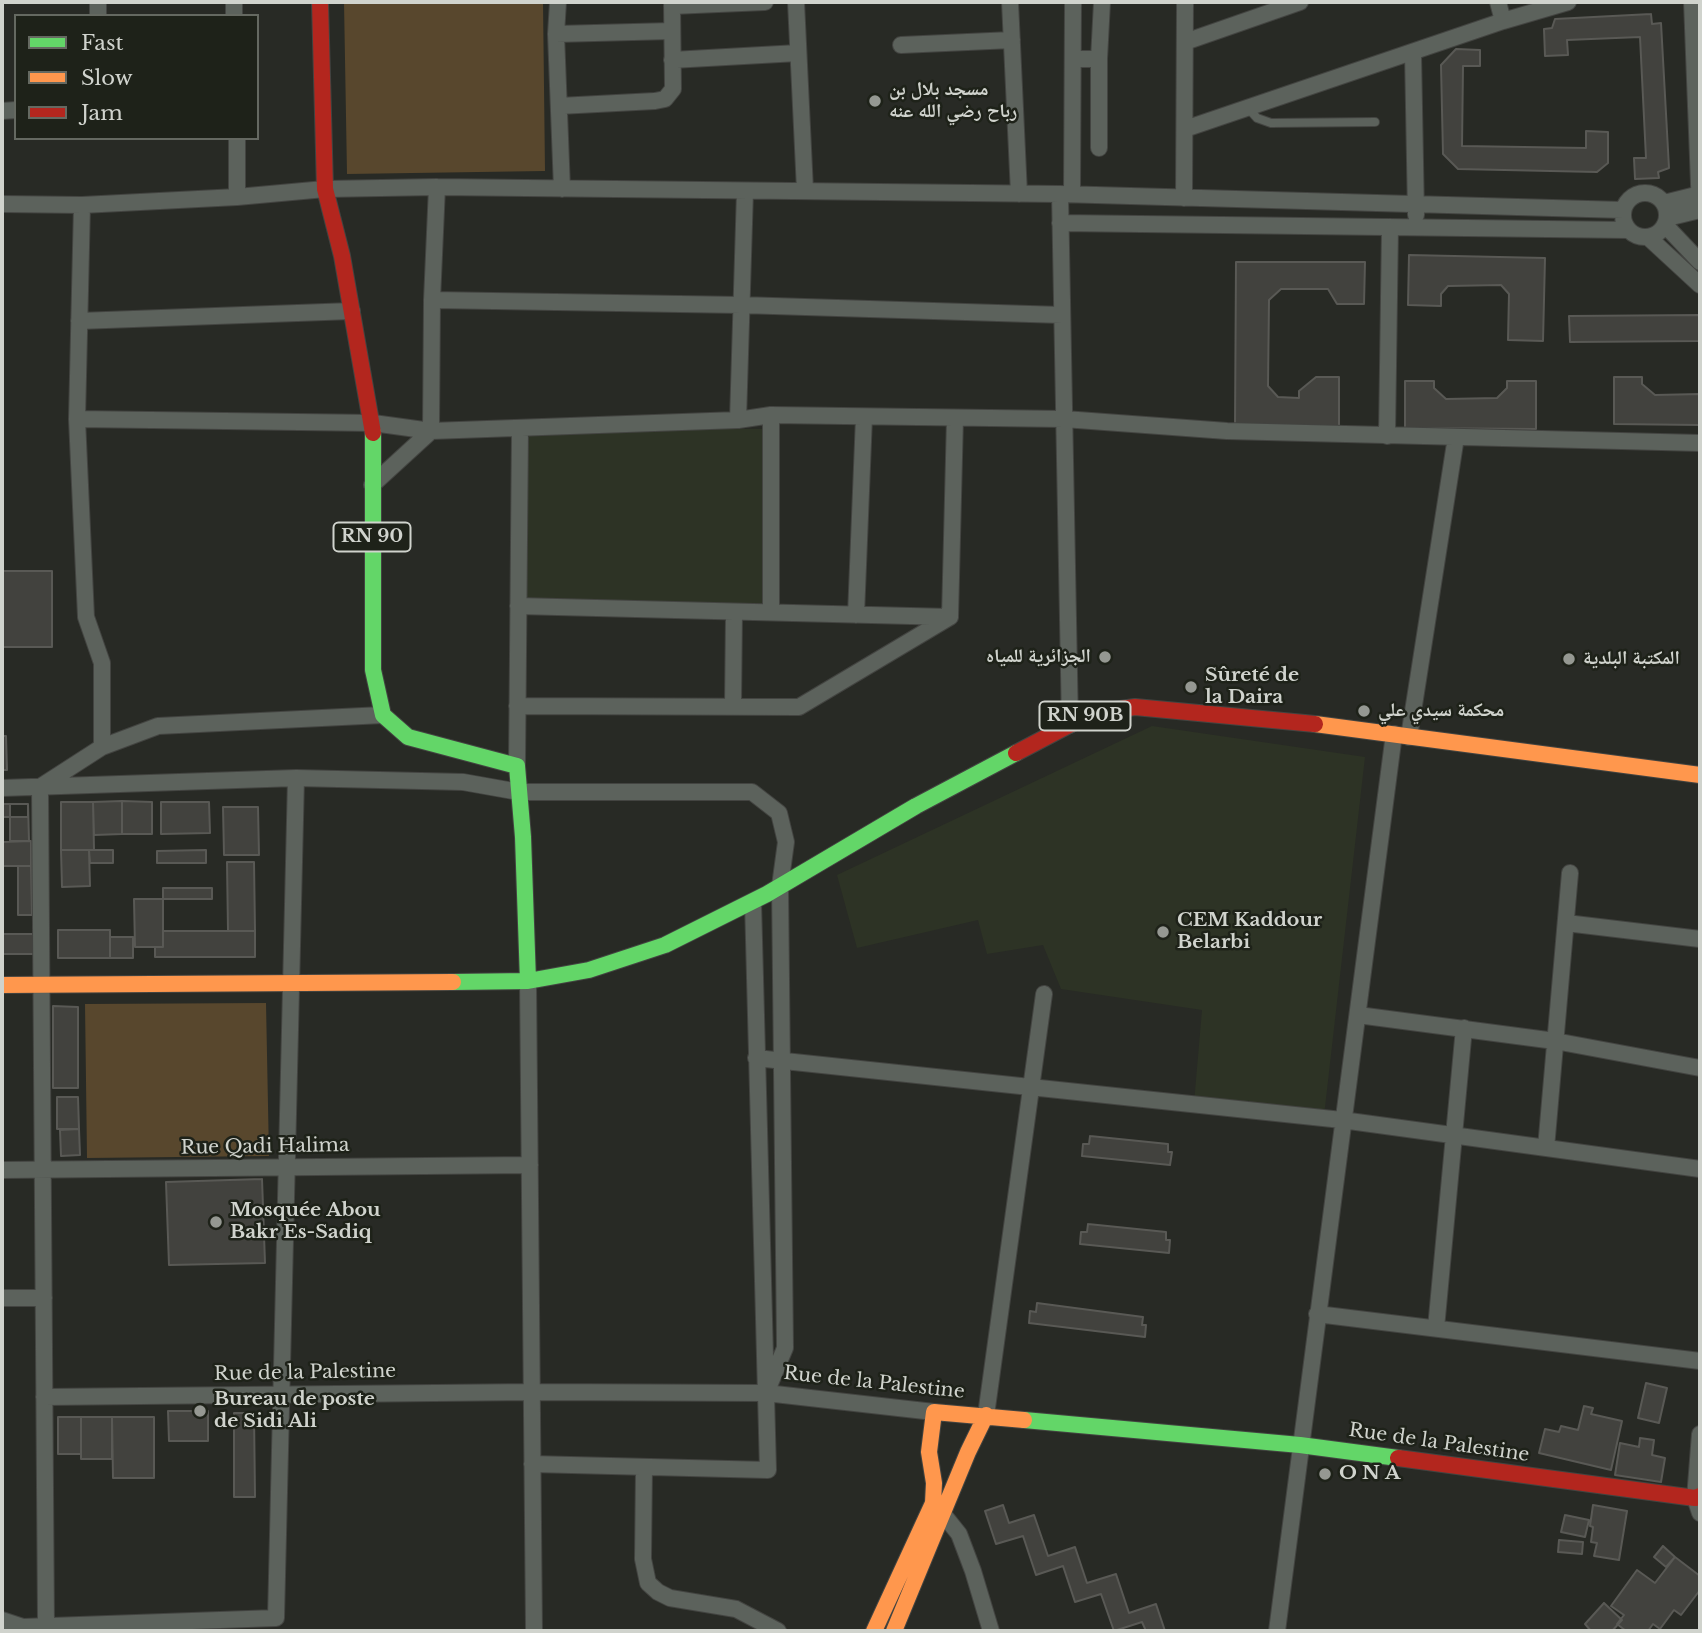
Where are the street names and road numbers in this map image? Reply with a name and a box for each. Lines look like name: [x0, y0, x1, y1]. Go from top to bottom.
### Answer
road number: RN 90: [334, 522, 410, 552]
road number: RN 90B: [1040, 702, 1130, 730]
street label: Rue Qadi Halima: [180, 1134, 350, 1160]
street label: Rue de la Palestine: [214, 1360, 396, 1386]
street label: Rue de la Palestine: [782, 1362, 966, 1404]
street label: Rue de la Palestine: [1347, 1419, 1531, 1467]

